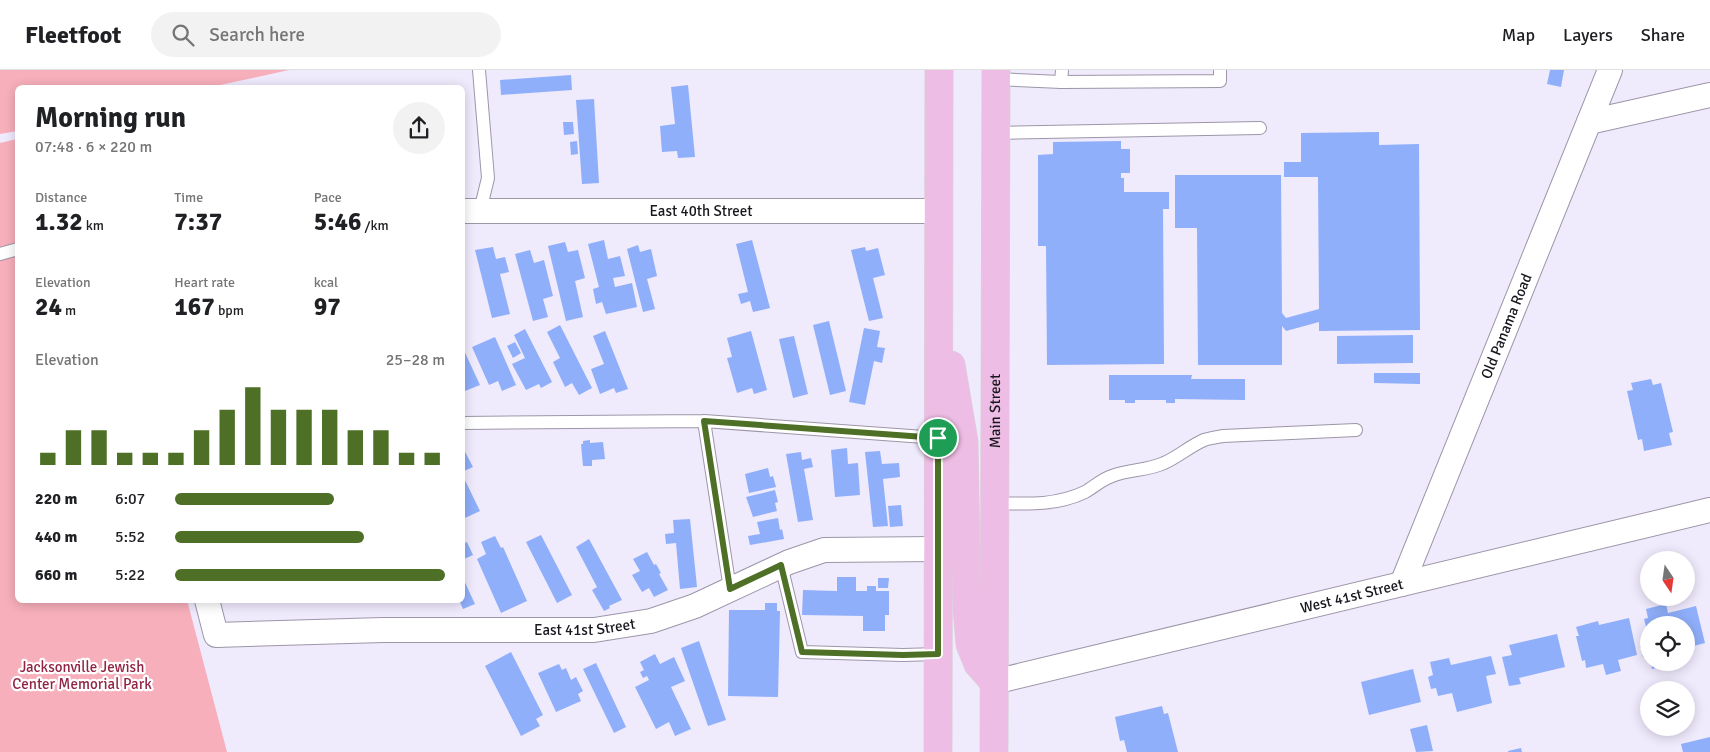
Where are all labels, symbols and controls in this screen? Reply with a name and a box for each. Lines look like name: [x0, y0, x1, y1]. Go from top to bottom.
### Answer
search box: [151, 12, 501, 57]
text: Fleetfoot: [25, 20, 121, 50]
icon: search: [169, 21, 197, 49]
text: Search here: [209, 23, 305, 47]
text: Map: [1502, 24, 1535, 46]
text: Layers: [1563, 24, 1613, 46]
text: Share: [1641, 24, 1685, 46]
text: Morning run: [35, 101, 186, 135]
button: share: [393, 102, 445, 154]
text: 07:48 · 6 × 220 m: [35, 137, 152, 157]
text: Distance: [35, 189, 87, 206]
text: Time: [174, 189, 203, 206]
text: Pace: [314, 189, 342, 206]
street label: East 40th Street: [649, 202, 753, 220]
text: 1.32: [35, 206, 83, 237]
text: 7:37: [174, 206, 222, 237]
text: 5:46: [314, 206, 362, 237]
text: km: [83, 217, 104, 234]
text: /km: [362, 217, 389, 234]
street label: Old Panama Road: [1477, 271, 1536, 382]
text: Elevation: [35, 274, 91, 291]
text: Heart rate: [174, 274, 235, 291]
text: kcal: [314, 274, 338, 291]
text: 24: [35, 291, 62, 322]
text: 167: [174, 291, 215, 322]
text: 97: [314, 291, 341, 322]
text: m: [62, 302, 76, 319]
text: bpm: [215, 302, 244, 319]
text: Elevation: [35, 350, 99, 370]
text: 25–28 m: [386, 350, 445, 370]
street label: Main Street: [986, 374, 1004, 448]
pin: [917, 417, 959, 459]
icon: arrive: [924, 424, 952, 452]
text: 220 m: [35, 489, 77, 509]
text: 6:07: [115, 489, 145, 509]
text: 440 m: [35, 527, 77, 547]
text: 5:52: [115, 527, 145, 547]
north arrow: [1640, 551, 1695, 606]
map controls: [1640, 551, 1695, 736]
text: 660 m: [35, 565, 77, 585]
text: 5:22: [115, 565, 145, 585]
street label: West 41st Street: [1299, 575, 1405, 617]
street label: East 41st Street: [534, 615, 636, 639]
button: locate: [1640, 616, 1695, 671]
park label: Jacksonville Jewish Center Memorial Park: [12, 658, 152, 693]
button: layers: [1640, 681, 1695, 736]

